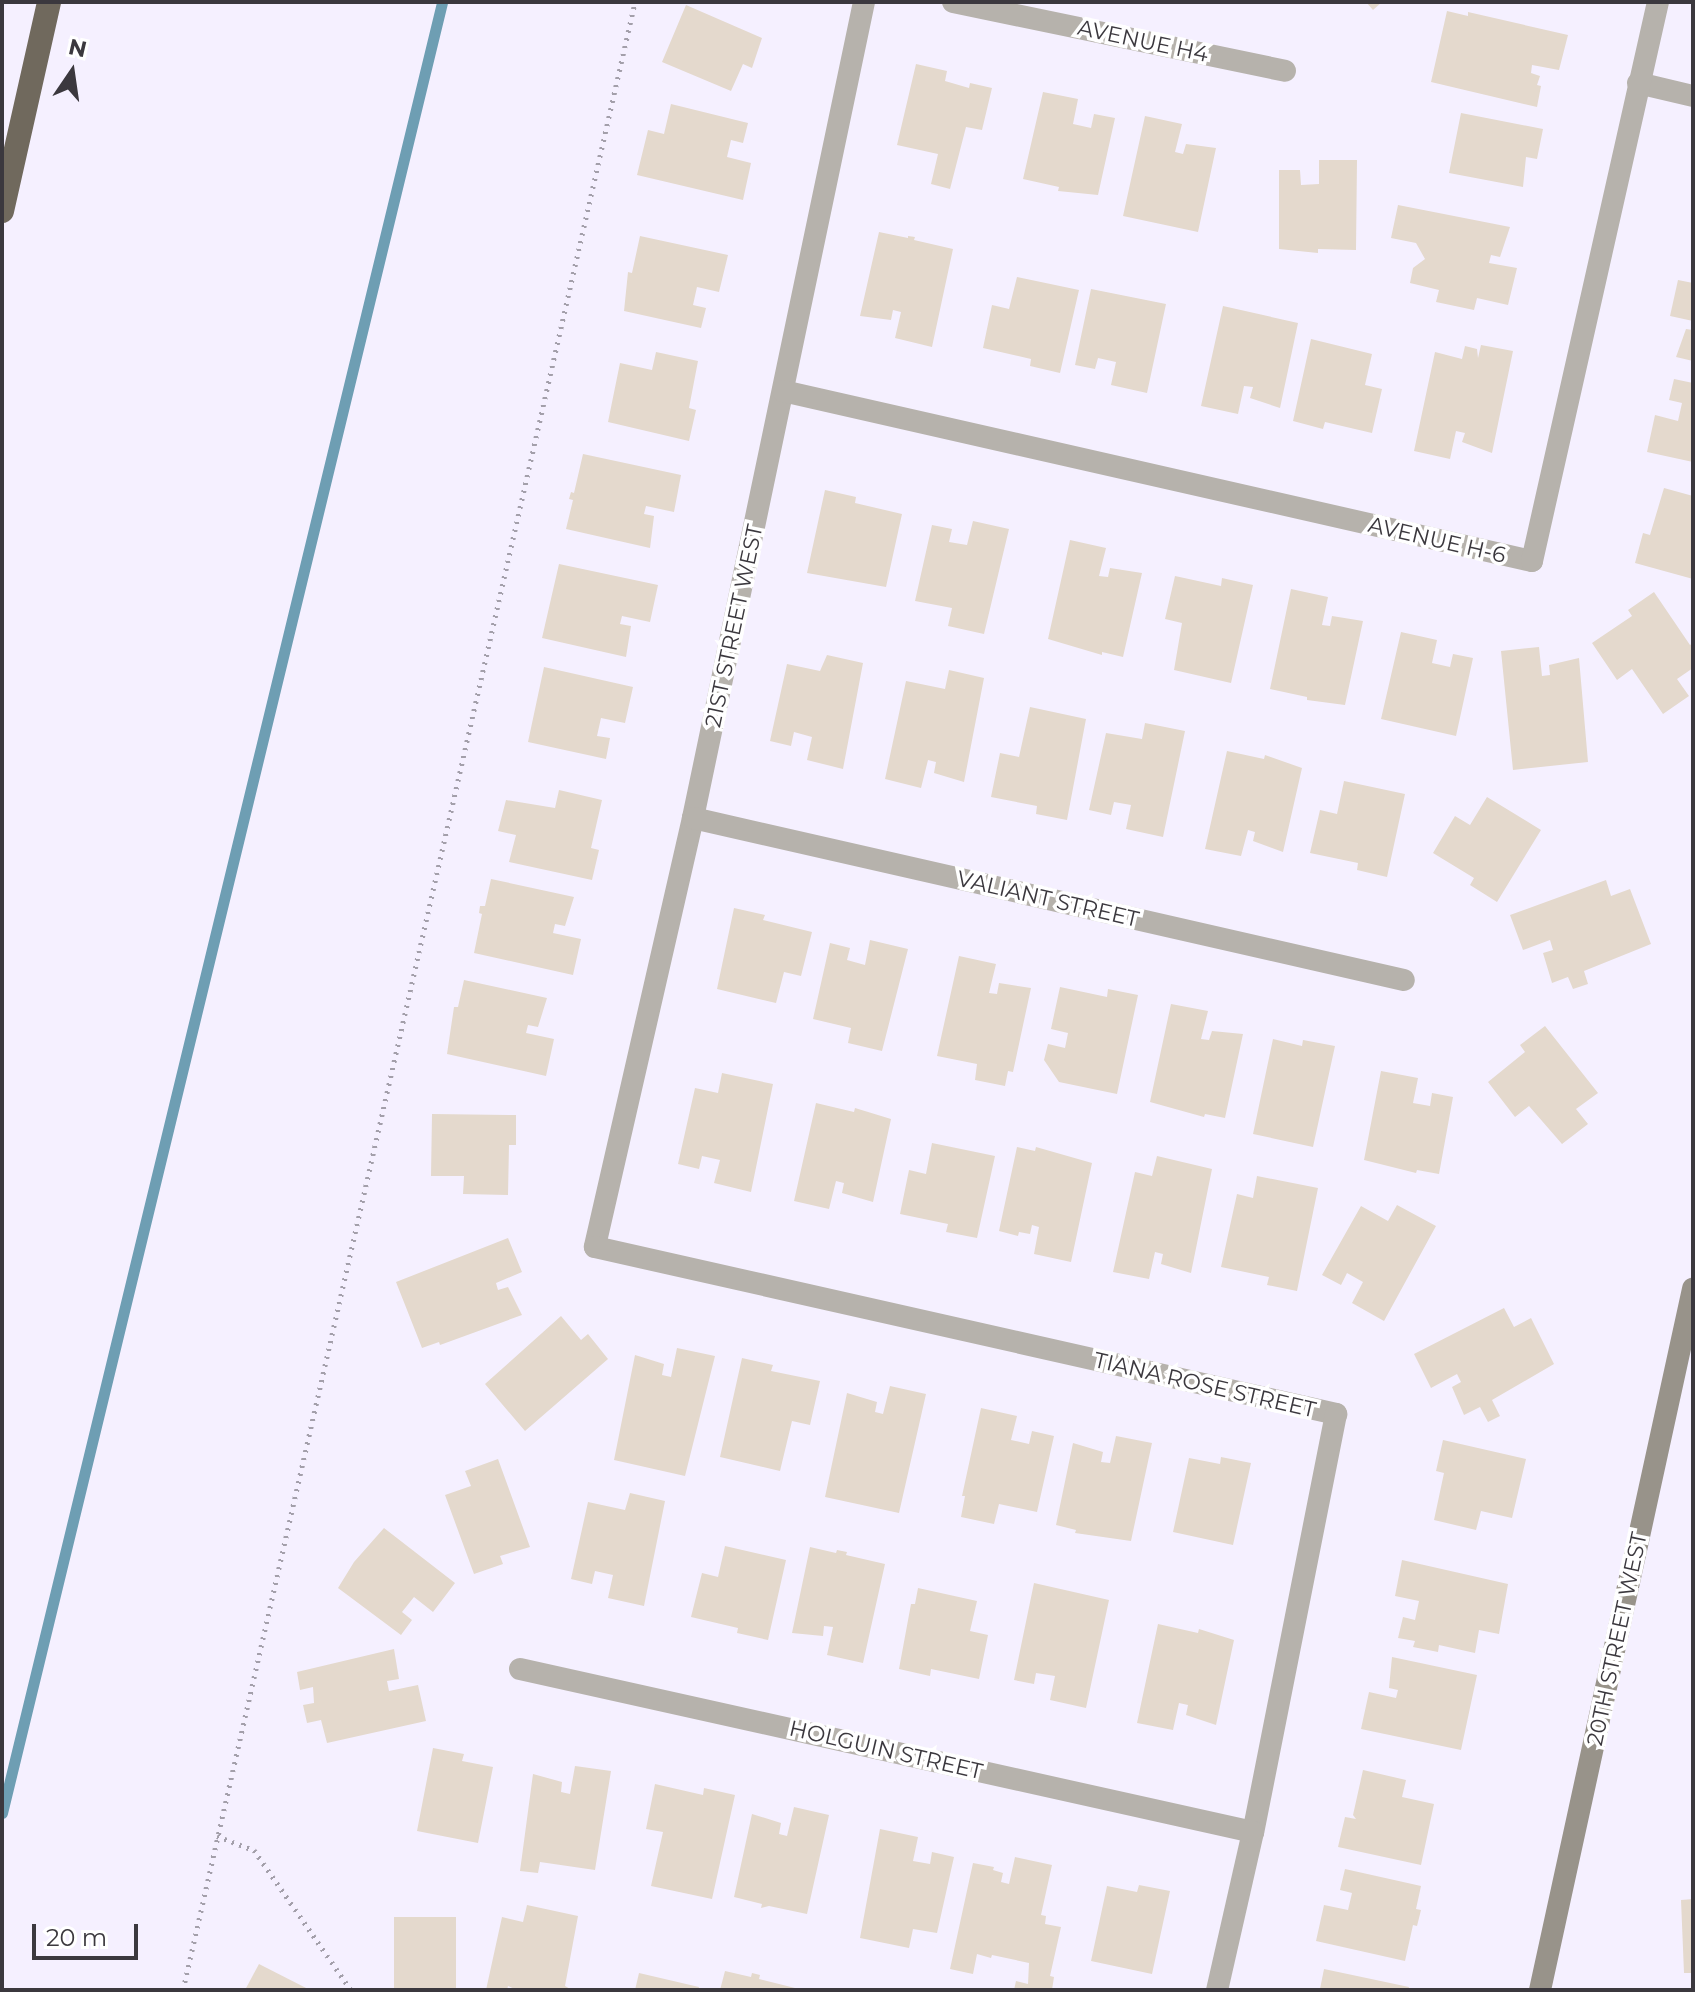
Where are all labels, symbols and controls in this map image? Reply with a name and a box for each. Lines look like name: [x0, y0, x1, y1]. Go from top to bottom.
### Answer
street label: AVENUE H4: [1075, 14, 1211, 68]
north arrow: [32, 32, 112, 112]
text: N: [66, 33, 89, 63]
street label: AVENUE H-6: [1366, 511, 1508, 569]
street label: 21ST STREET WEST: [700, 522, 768, 730]
street label: VALIANT STREET: [954, 865, 1142, 933]
street label: TIANA ROSE STREET: [1092, 1347, 1318, 1423]
street label: 20TH STREET WEST: [1581, 1530, 1653, 1748]
street label: HOLGUIN STREET: [787, 1715, 985, 1785]
scale bar: [36, 1908, 142, 1958]
text: 20 m: [46, 1923, 107, 1952]

